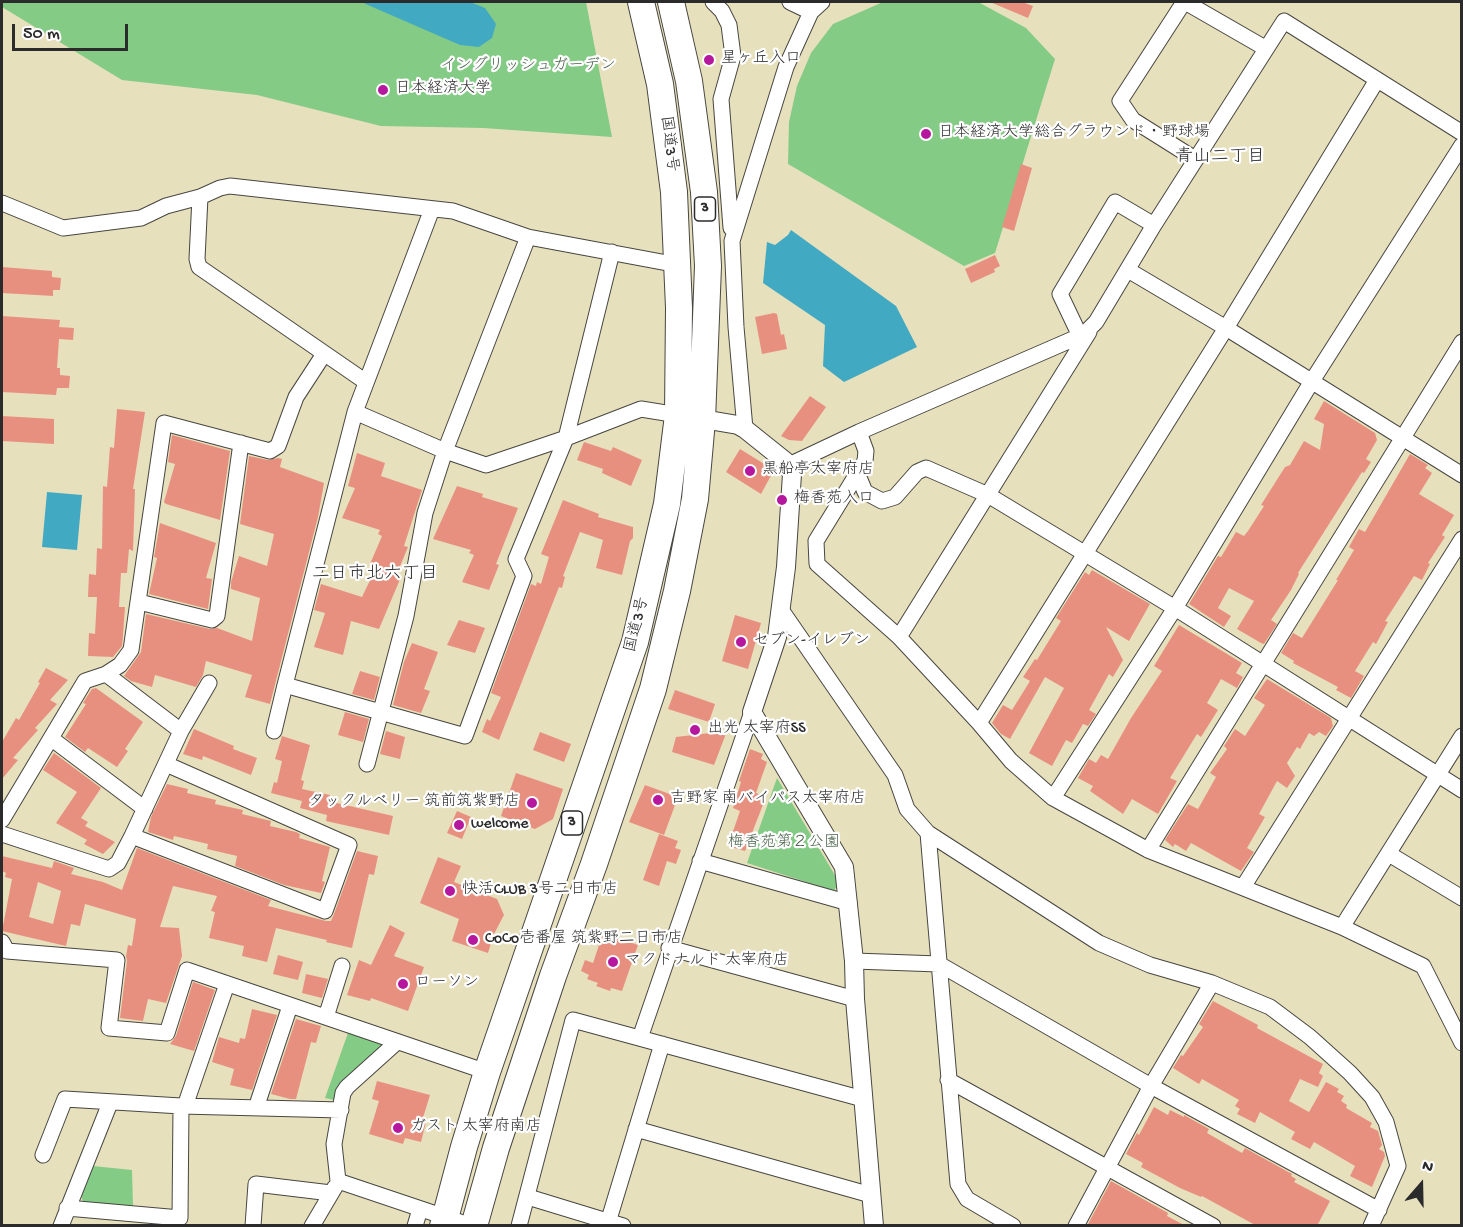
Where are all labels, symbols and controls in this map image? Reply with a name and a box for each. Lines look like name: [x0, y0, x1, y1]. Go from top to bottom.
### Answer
scale bar: [15, 12, 130, 50]
text: 50 m: [23, 24, 60, 45]
place label: 星ヶ丘入口: [721, 50, 801, 70]
marker: 星ヶ丘入口: [702, 53, 716, 67]
park label: イングリッシュガーデン: [440, 57, 616, 77]
place label: 日本経済大学: [395, 80, 491, 100]
marker: 日本経済大学: [376, 83, 390, 97]
street label: 国道3号: [655, 115, 681, 173]
place label: 日本経済大学総合グラウンド・野球場: [938, 124, 1210, 144]
marker: 日本経済大学総合グラウンド・野球場: [919, 127, 933, 141]
district label: 青山二丁目: [1175, 147, 1265, 169]
road number: 3: [694, 197, 716, 221]
place label: 黒船亭太宰府店: [762, 461, 874, 481]
marker: 黒船亭太宰府店: [743, 464, 757, 478]
place label: 梅香苑入口: [794, 490, 874, 510]
marker: 梅香苑入口: [775, 493, 789, 507]
district label: 二日市北六丁目: [312, 564, 438, 586]
street label: 国道3号: [622, 595, 654, 655]
place label: セブン-イレブン: [753, 632, 870, 652]
marker: セブン-イレブン: [734, 635, 748, 649]
place label: 出光 太宰府SS: [707, 720, 806, 740]
marker: 出光 太宰府SS: [688, 723, 702, 737]
place label: 吉野家 南バイパス太宰府店: [670, 790, 866, 810]
place label: タックルベリー 筑前筑紫野店: [308, 793, 520, 813]
marker: 吉野家 南バイパス太宰府店: [651, 793, 665, 807]
marker: タックルベリー 筑前筑紫野店: [525, 796, 539, 810]
road number: 3: [562, 811, 582, 835]
place label: welcome: [471, 815, 529, 835]
marker: welcome: [452, 818, 466, 832]
park label: 梅香苑第２公園: [728, 834, 840, 854]
place label: 快活CLUB 3号二日市店: [462, 881, 618, 901]
marker: 快活CLUB 3号二日市店: [443, 884, 457, 898]
place label: CoCo壱番屋 筑紫野二日市店: [485, 930, 683, 950]
marker: CoCo壱番屋 筑紫野二日市店: [466, 933, 480, 947]
place label: マクドナルド 太宰府店: [625, 952, 789, 972]
marker: マクドナルド 太宰府店: [606, 955, 620, 969]
place label: ローソン: [415, 974, 479, 994]
marker: ローソン: [396, 977, 410, 991]
place label: ガスト 太宰府南店: [410, 1118, 542, 1138]
marker: ガスト 太宰府南店: [391, 1121, 405, 1135]
north arrow: [1391, 1155, 1451, 1215]
text: N: [1419, 1157, 1435, 1178]

